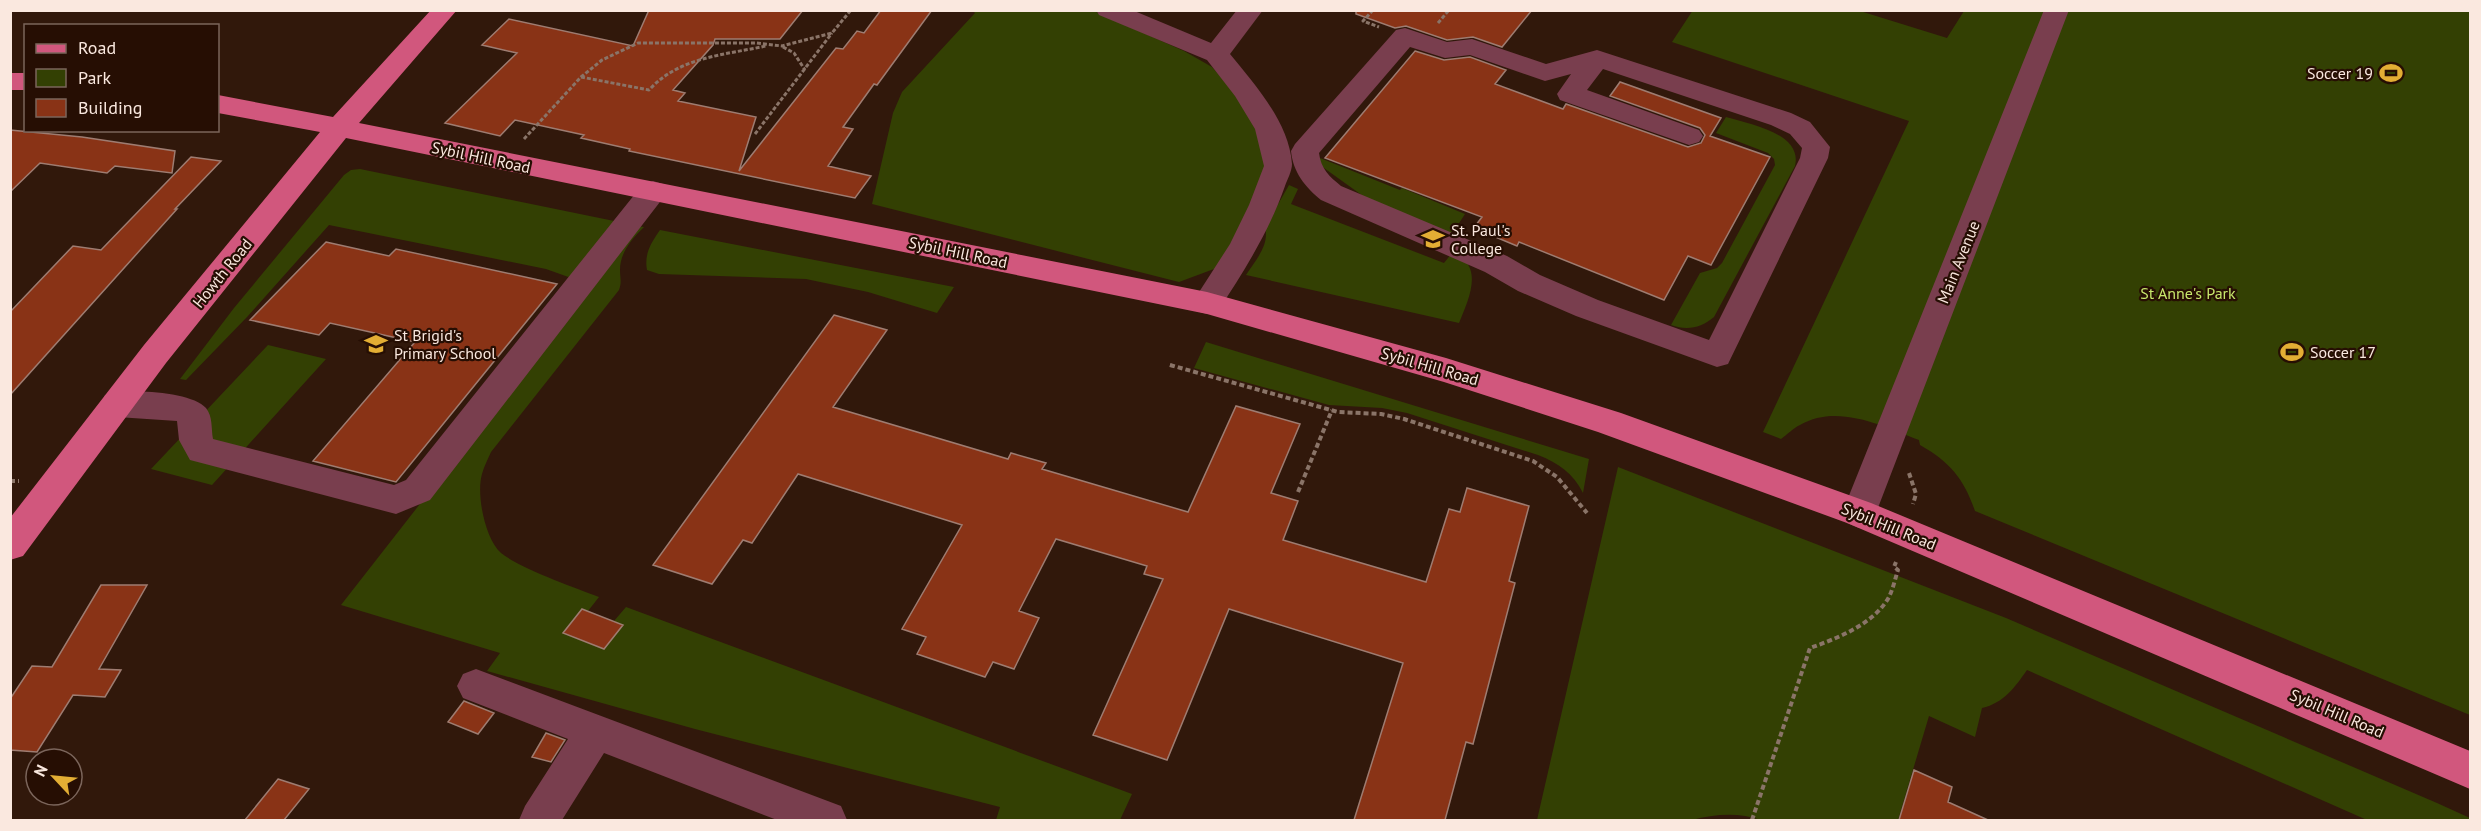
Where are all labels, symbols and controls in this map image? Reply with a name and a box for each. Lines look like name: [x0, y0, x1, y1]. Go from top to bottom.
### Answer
legend: [24, 24, 219, 132]
text: Road: [78, 36, 116, 59]
sports icon: Soccer 19: [2378, 60, 2404, 86]
place label: Soccer 19: [2307, 63, 2373, 83]
text: Park: [78, 66, 111, 89]
text: Building: [78, 96, 142, 119]
street label: Sybil Hill Road: [430, 137, 532, 177]
street label: Main Avenue: [1932, 218, 1984, 306]
place label: St. Paul's College: [1451, 220, 1511, 258]
school or university icon: St. Paul's College: [1420, 226, 1446, 252]
street label: Sybil Hill Road: [907, 232, 1009, 272]
street label: Howth Road: [188, 234, 256, 312]
park label: St Anne's Park: [2140, 283, 2236, 303]
place label: St Brigid's Primary School: [394, 325, 496, 363]
school or university icon: St Brigid's Primary School: [363, 331, 389, 357]
sports icon: Soccer 17: [2279, 339, 2305, 365]
place label: Soccer 17: [2310, 342, 2376, 362]
street label: Sybil Hill Road: [1379, 343, 1481, 389]
street label: Sybil Hill Road: [1839, 498, 1939, 554]
street label: Sybil Hill Road: [2287, 684, 2387, 742]
north arrow: [24, 747, 84, 807]
text: N: [29, 761, 52, 780]

